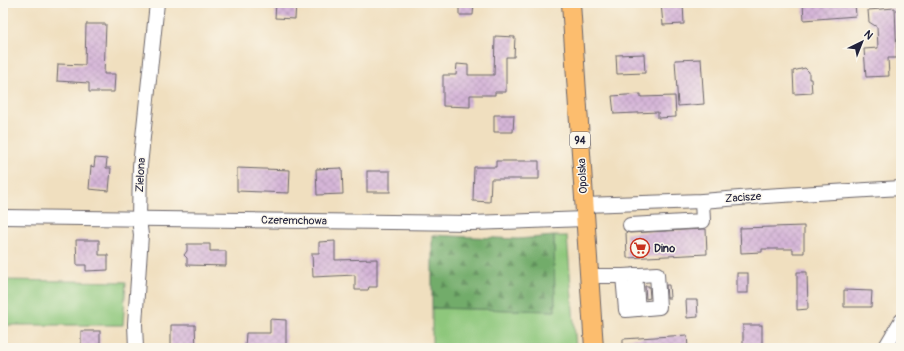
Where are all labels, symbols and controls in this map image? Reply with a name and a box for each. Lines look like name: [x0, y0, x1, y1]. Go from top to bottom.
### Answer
north arrow: [842, 22, 882, 62]
text: N: [861, 28, 876, 43]
road number: 94: [570, 132, 590, 148]
street label: Zielona: [133, 157, 148, 193]
street label: Opolska: [575, 158, 590, 194]
street label: Zacisze: [725, 190, 762, 205]
street label: Czeremchowa: [261, 213, 327, 228]
supermarket icon: Dino: [629, 237, 651, 259]
place label: Dino: [654, 242, 675, 255]

